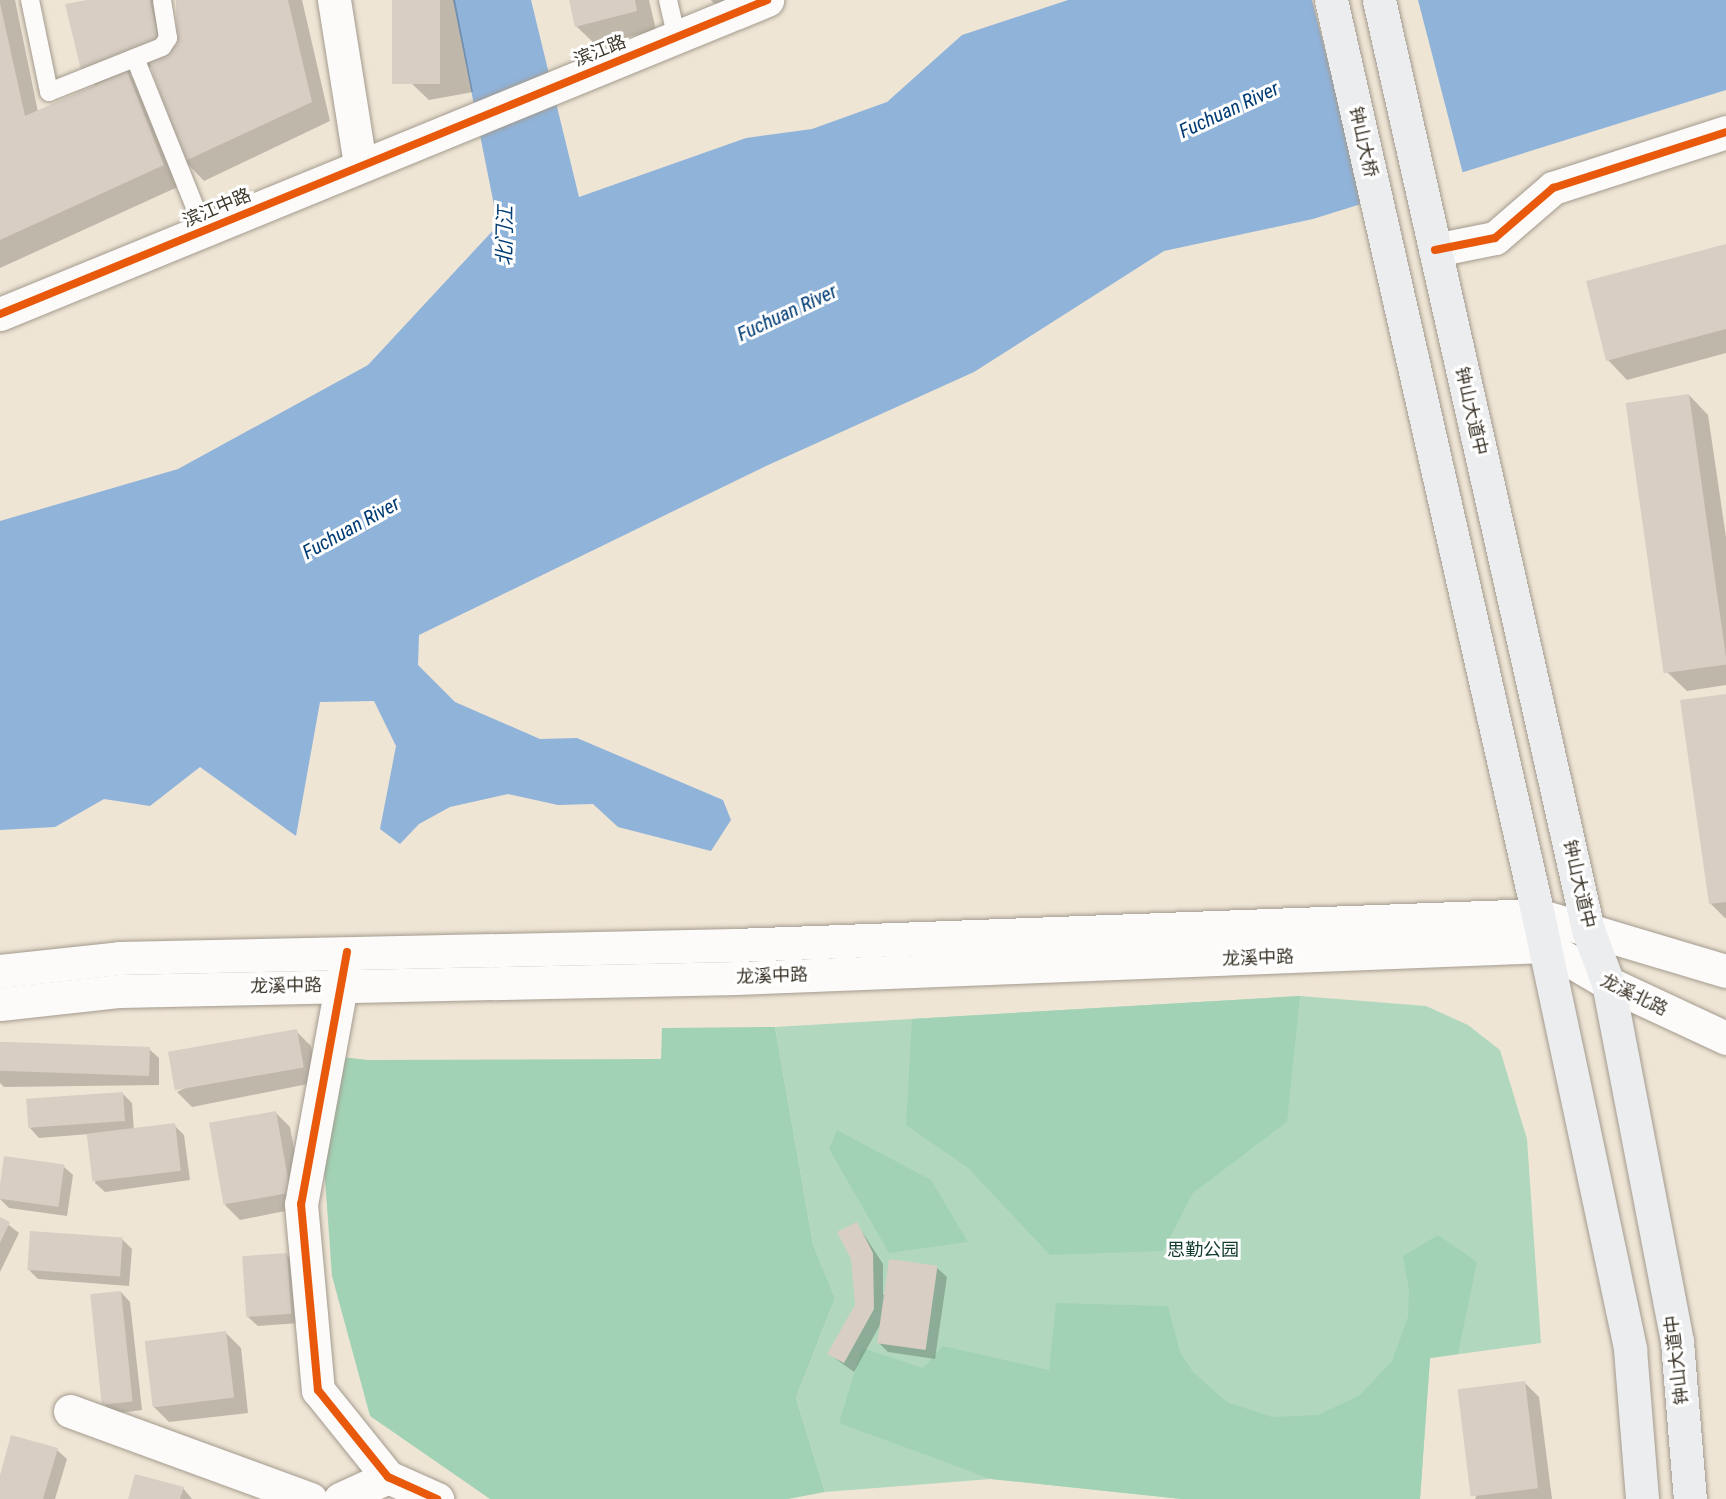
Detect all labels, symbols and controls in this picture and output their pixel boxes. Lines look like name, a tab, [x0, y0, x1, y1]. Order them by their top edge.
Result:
street label: 滨江路	[571, 31, 629, 71]
water label: Fuchuan River	[1175, 76, 1283, 144]
street label: 钟山大桥	[1344, 104, 1382, 180]
street label: 滨江中路	[180, 184, 254, 232]
water label: 北门江	[492, 206, 518, 266]
water label: Fuchuan River	[733, 279, 841, 347]
street label: 钟山大道中	[1450, 365, 1492, 457]
water label: Fuchuan River	[298, 491, 404, 565]
street label: 钟山大道中	[1558, 838, 1600, 930]
street label: 龙溪中路	[1222, 946, 1294, 970]
street label: 龙溪中路	[736, 964, 808, 988]
street label: 龙溪北路	[1597, 970, 1671, 1020]
street label: 龙溪中路	[250, 975, 322, 997]
park label: 思勤公园	[1167, 1239, 1239, 1261]
street label: 钟山大道中	[1661, 1314, 1693, 1406]

